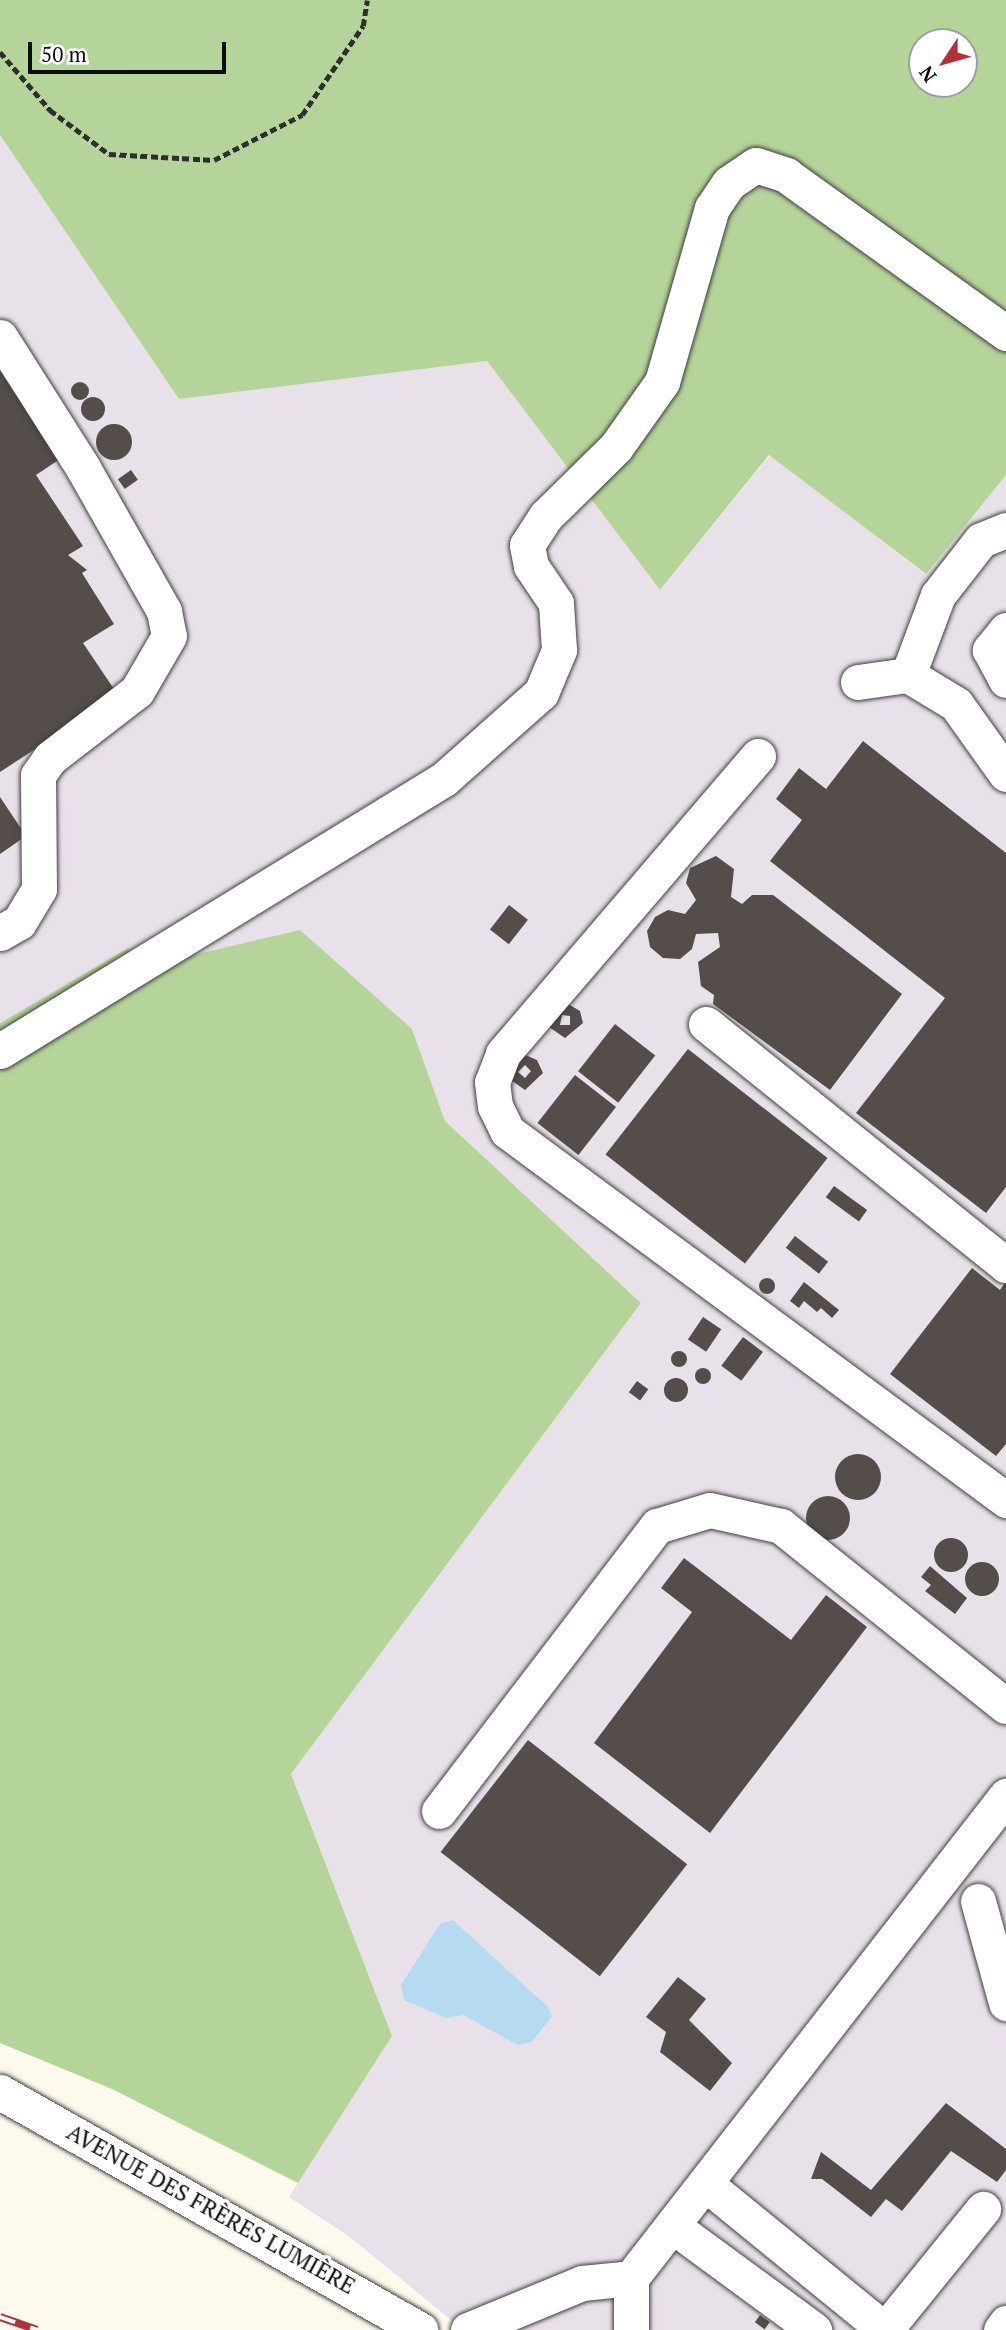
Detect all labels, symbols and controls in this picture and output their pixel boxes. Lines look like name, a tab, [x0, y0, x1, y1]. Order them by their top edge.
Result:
scale bar	[32, 28, 229, 72]
north arrow	[908, 28, 978, 98]
text: 50 m	[41, 40, 87, 68]
text: N	[913, 61, 942, 88]
street label: AVENUE DES FRÈRES LUMIÈRE	[62, 2118, 360, 2300]

